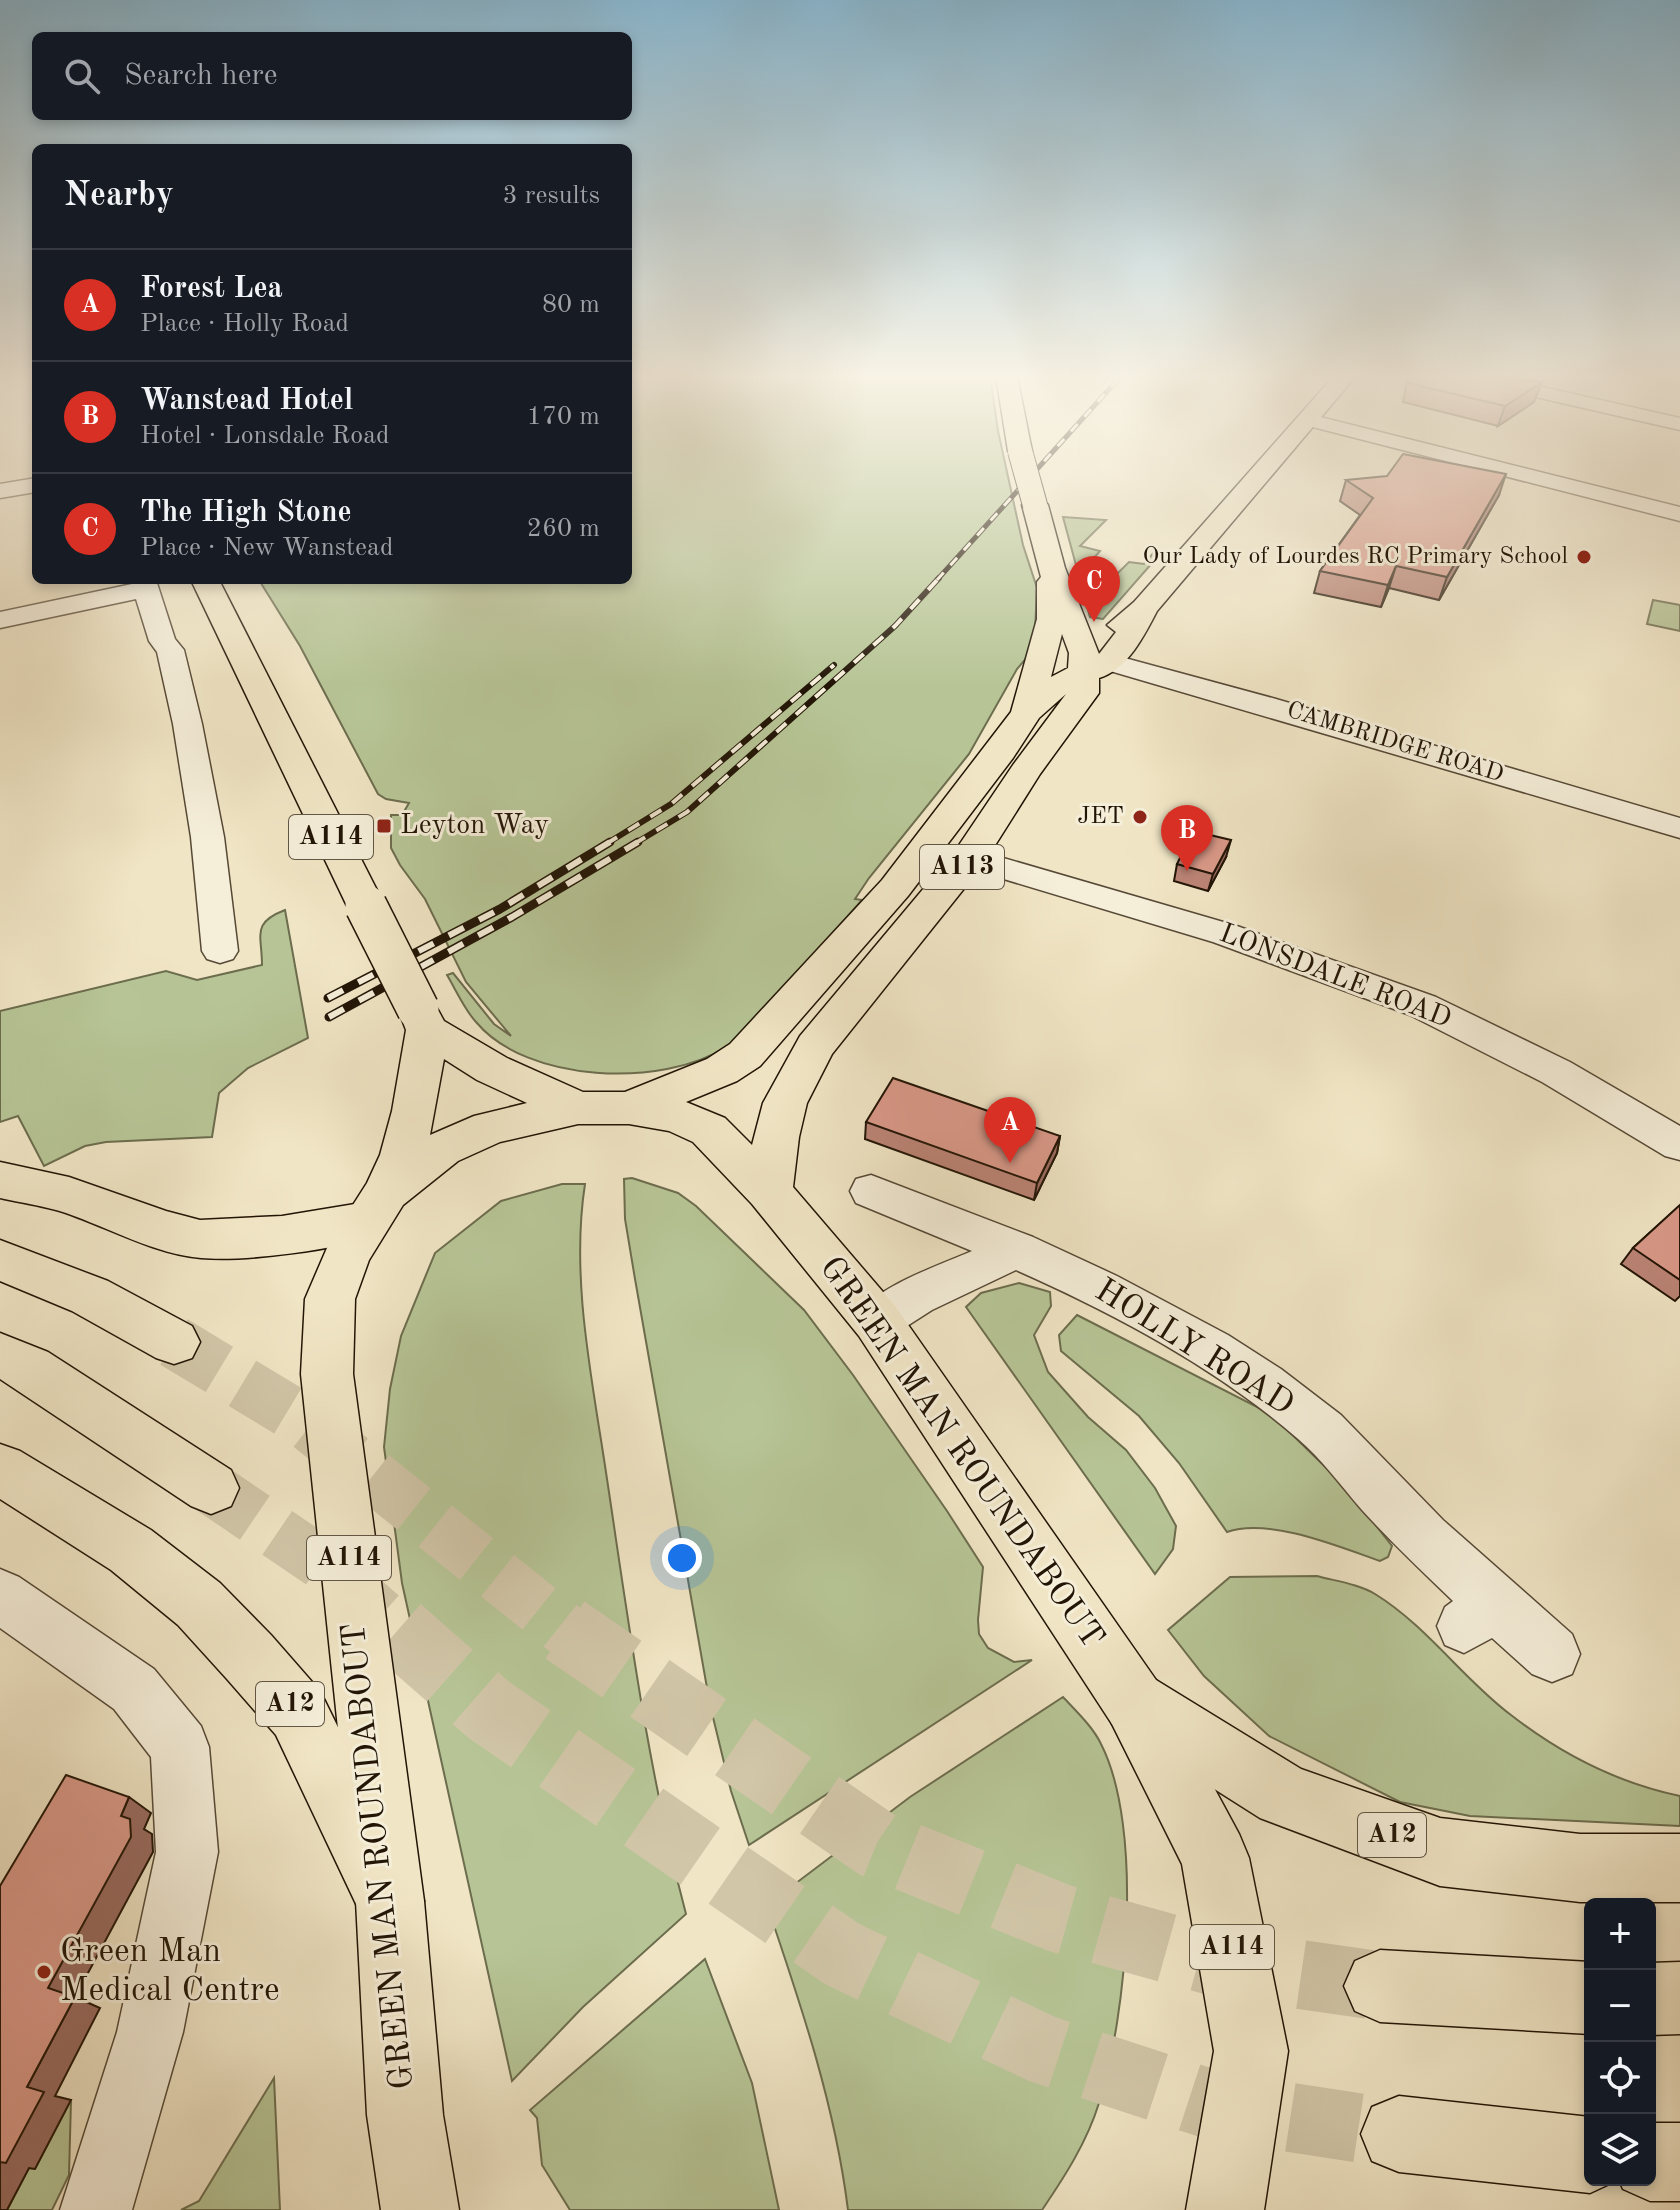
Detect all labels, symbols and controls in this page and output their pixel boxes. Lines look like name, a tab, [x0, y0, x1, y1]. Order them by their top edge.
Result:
search box	[32, 32, 632, 120]
icon: search	[60, 54, 104, 98]
text: Search here	[124, 61, 278, 91]
text: Nearby	[64, 179, 174, 213]
text: 3 results	[502, 183, 600, 209]
text: Forest Lea	[140, 274, 283, 304]
text: A	[80, 292, 100, 318]
text: 80 m	[542, 292, 600, 318]
text: Place · Holly Road	[140, 311, 349, 337]
text: Wanstead Hotel	[140, 386, 353, 416]
text: B	[81, 404, 99, 430]
text: 170 m	[527, 404, 600, 430]
text: Hotel · Lonsdale Road	[140, 423, 390, 449]
text: The High Stone	[140, 498, 352, 528]
text: C	[81, 516, 99, 542]
text: 260 m	[527, 516, 600, 542]
text: Place · New Wanstead	[140, 535, 393, 561]
place label: Our Lady of Lourdes RC Primary School	[1143, 545, 1568, 569]
marker: Our Lady of Lourdes RC Primary School	[1575, 548, 1593, 566]
pin: C	[1068, 556, 1120, 622]
street label: CAMBRIDGE ROAD	[1284, 699, 1506, 787]
place label: JET	[1077, 805, 1124, 829]
pin: B	[1161, 805, 1213, 871]
marker: JET	[1131, 808, 1149, 826]
place label: Leyton Way	[400, 812, 549, 840]
road number: A114	[289, 815, 373, 859]
marker: Leyton Way	[375, 817, 393, 835]
road number: A113	[920, 845, 1004, 889]
street label: LONSDALE ROAD	[1215, 920, 1455, 1034]
pin: A	[984, 1097, 1036, 1163]
street label: GREEN MAN ROUNDABOUT	[813, 1251, 1109, 1655]
street label: HOLLY ROAD	[1089, 1273, 1299, 1423]
road number: A114	[307, 1536, 391, 1580]
your location	[662, 1538, 702, 1578]
street label: GREEN MAN ROUNDABOUT	[338, 1621, 420, 2091]
road number: A12	[256, 1682, 324, 1726]
road number: A12	[1358, 1813, 1426, 1857]
map controls	[1584, 1898, 1656, 2186]
button: +	[1584, 1898, 1656, 1970]
road number: A114	[1190, 1925, 1274, 1969]
place label: Green Man Medical Centre	[60, 1935, 280, 2008]
marker: Green Man Medical Centre	[35, 1963, 53, 1981]
button: −	[1584, 1970, 1656, 2042]
button: locate	[1584, 2042, 1656, 2114]
button: layers	[1584, 2114, 1656, 2186]

